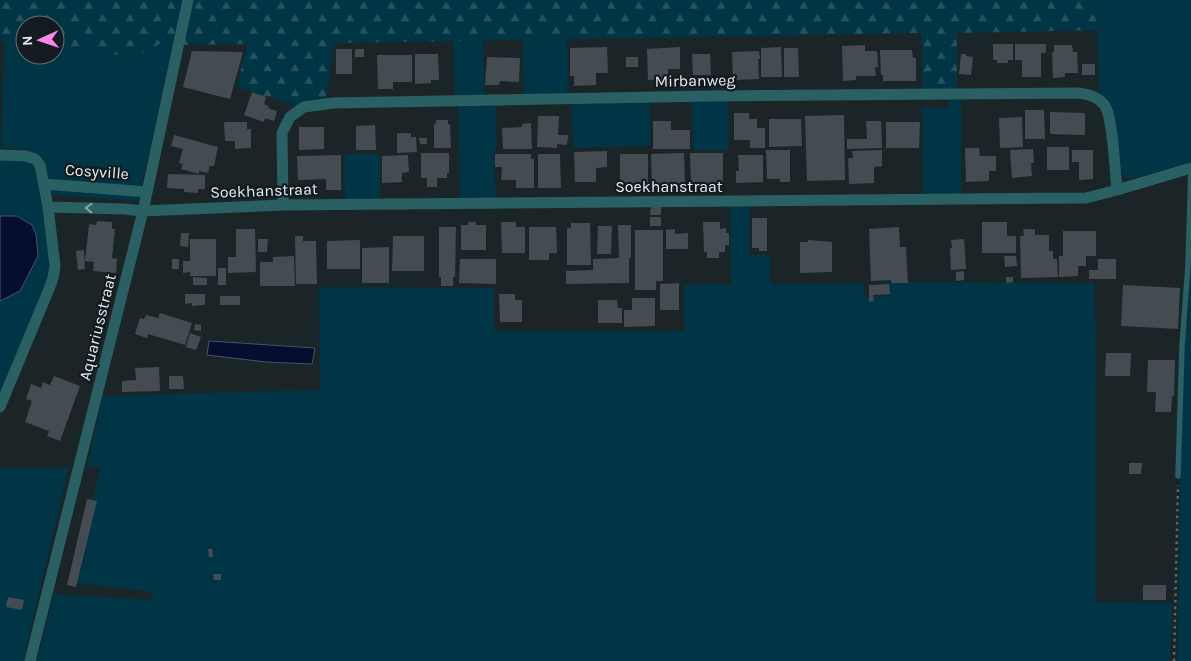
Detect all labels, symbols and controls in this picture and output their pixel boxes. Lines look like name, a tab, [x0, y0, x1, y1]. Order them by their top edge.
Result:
north arrow	[15, 15, 65, 65]
text: N	[19, 35, 36, 46]
street label: Mirbanweg	[654, 70, 736, 91]
street label: Cosyville	[64, 160, 130, 183]
street label: Soekhanstraat	[615, 177, 723, 196]
street label: Soekhanstraat	[210, 179, 318, 202]
one-way arrow	[84, 203, 92, 213]
street label: Aquariusstraat	[75, 272, 120, 383]

